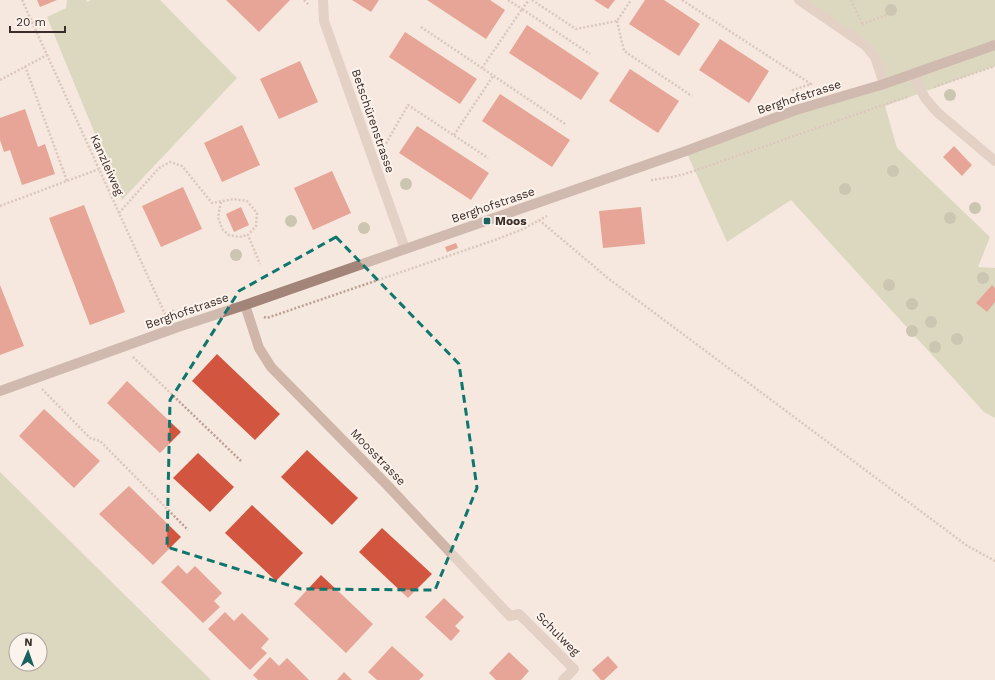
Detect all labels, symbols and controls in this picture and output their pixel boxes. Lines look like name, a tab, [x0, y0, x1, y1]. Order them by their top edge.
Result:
scale bar	[10, 8, 65, 34]
text: 20 m	[16, 15, 46, 29]
street label: Betschürenstrasse	[349, 67, 397, 175]
street label: Berghofstrasse	[755, 77, 843, 117]
street label: Kanzleiweg	[87, 132, 127, 198]
street label: Berghofstrasse	[449, 184, 537, 226]
place label: Moos	[495, 214, 527, 228]
marker: Moos	[482, 216, 492, 226]
street label: Berghofstrasse	[143, 290, 231, 332]
street label: Moosstrasse	[347, 426, 409, 488]
street label: Schulweg	[533, 609, 583, 659]
north arrow	[8, 632, 48, 672]
text: N	[24, 636, 33, 649]

